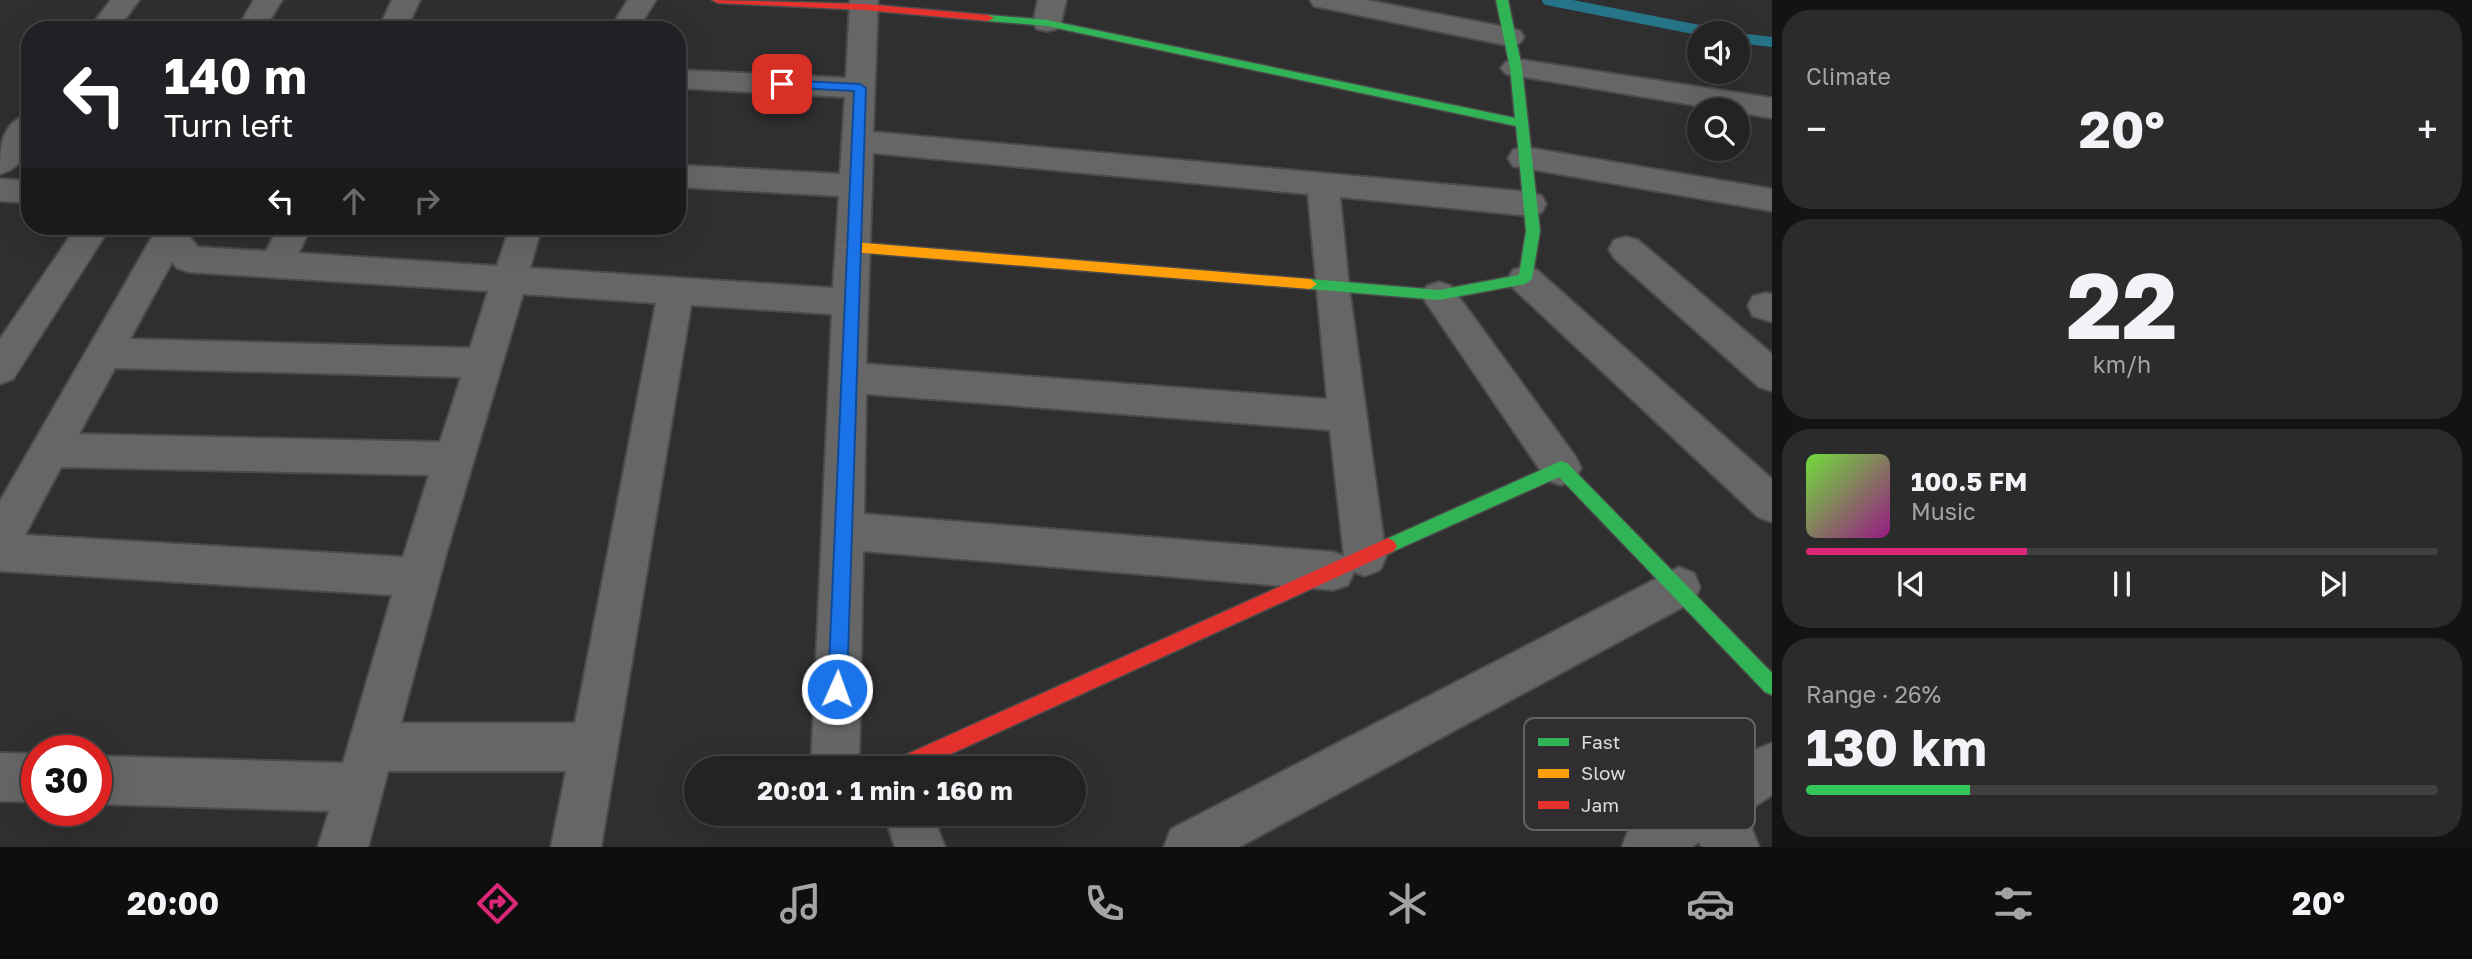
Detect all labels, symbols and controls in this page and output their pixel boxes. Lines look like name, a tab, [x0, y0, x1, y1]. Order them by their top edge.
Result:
map controls	[1687, 21, 1750, 161]
button: sound	[1687, 21, 1750, 84]
text: 140 m	[164, 46, 307, 105]
icon: left	[49, 49, 140, 140]
pin	[752, 54, 812, 114]
text: Climate	[1806, 62, 1891, 90]
icon: arrive	[763, 65, 801, 103]
text: 20°	[2079, 97, 2165, 159]
button: search	[1687, 98, 1750, 161]
text: Turn left	[164, 106, 293, 144]
text: −	[1806, 106, 1827, 151]
text: +	[2417, 106, 2438, 151]
icon: left	[262, 182, 300, 220]
icon: ahead	[335, 182, 373, 220]
icon: right	[408, 182, 446, 220]
text: 22	[2066, 250, 2178, 359]
text: km/h	[2093, 350, 2151, 378]
text: 100.5 FM	[1911, 466, 2027, 497]
text: Music	[1911, 497, 1976, 525]
icon: previous	[1892, 565, 1930, 603]
icon: pause	[2103, 565, 2141, 603]
icon: next	[2314, 565, 2352, 603]
position arrow	[800, 652, 874, 726]
text: Range · 26%	[1806, 680, 1941, 708]
text: 130 km	[1806, 715, 1987, 777]
legend	[1524, 718, 1755, 830]
text: Fast	[1581, 730, 1620, 753]
speed limit sign: 30	[21, 735, 112, 826]
text: Slow	[1581, 761, 1626, 784]
text: 20:01 · 1 min · 160 m	[757, 775, 1013, 806]
text: Jam	[1581, 793, 1619, 816]
icon: directions	[473, 879, 522, 928]
icon: music	[776, 879, 825, 928]
icon: phone	[1080, 879, 1129, 928]
icon: climate	[1383, 879, 1432, 928]
icon: car	[1686, 879, 1735, 928]
icon: filters	[1989, 879, 2038, 928]
text: 20:00	[127, 884, 219, 922]
text: 20°	[2292, 884, 2345, 922]

